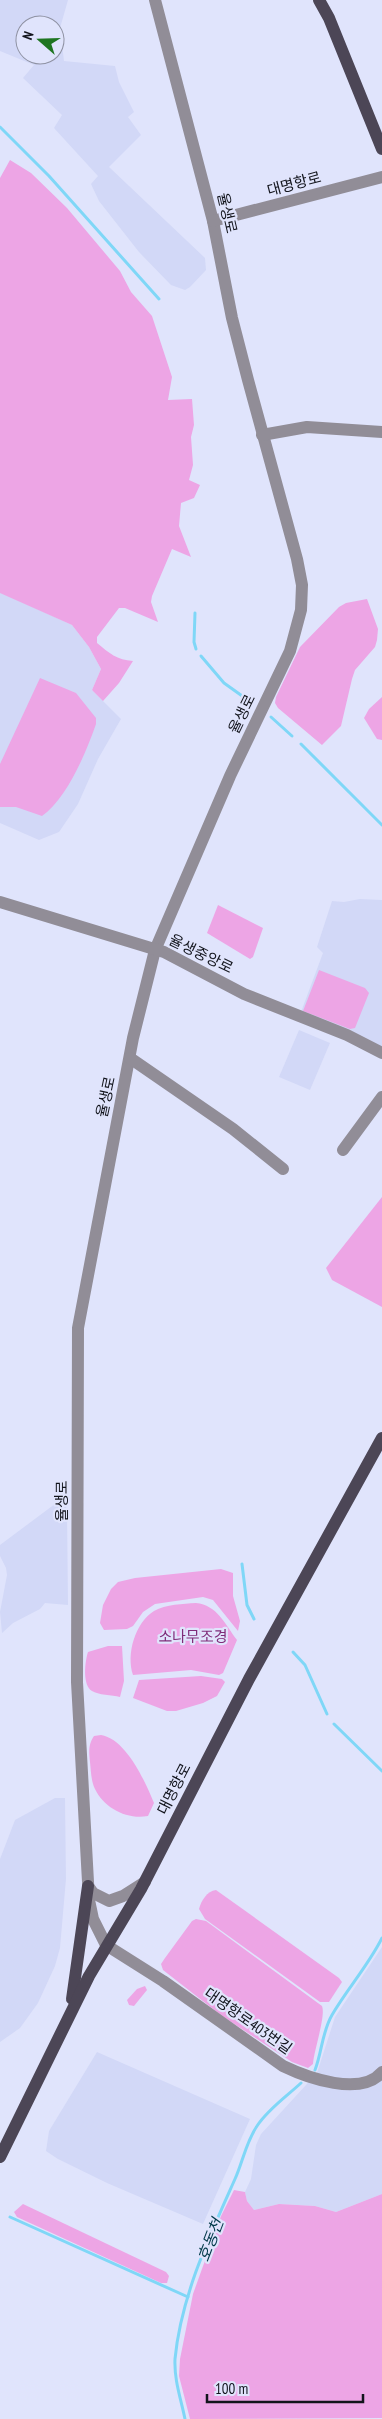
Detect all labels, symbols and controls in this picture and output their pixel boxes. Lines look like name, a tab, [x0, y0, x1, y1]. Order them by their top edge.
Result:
north arrow	[15, 15, 65, 65]
text: N	[18, 29, 38, 42]
street label: 대명항로	[265, 167, 323, 200]
street label: 율생로	[214, 191, 241, 235]
street label: 율생로	[224, 691, 259, 737]
street label: 율생중앙로	[166, 930, 236, 977]
street label: 율생로	[92, 1075, 119, 1119]
street label: 율생로	[52, 1480, 71, 1522]
park label: 소나무조경	[158, 1627, 228, 1646]
street label: 대명항로	[153, 1760, 195, 1818]
street label: 대명항로403번길	[201, 1983, 296, 2058]
water label: 호동천	[193, 2214, 228, 2264]
scale bar	[207, 2372, 363, 2404]
text: 100 m	[215, 2379, 248, 2398]

